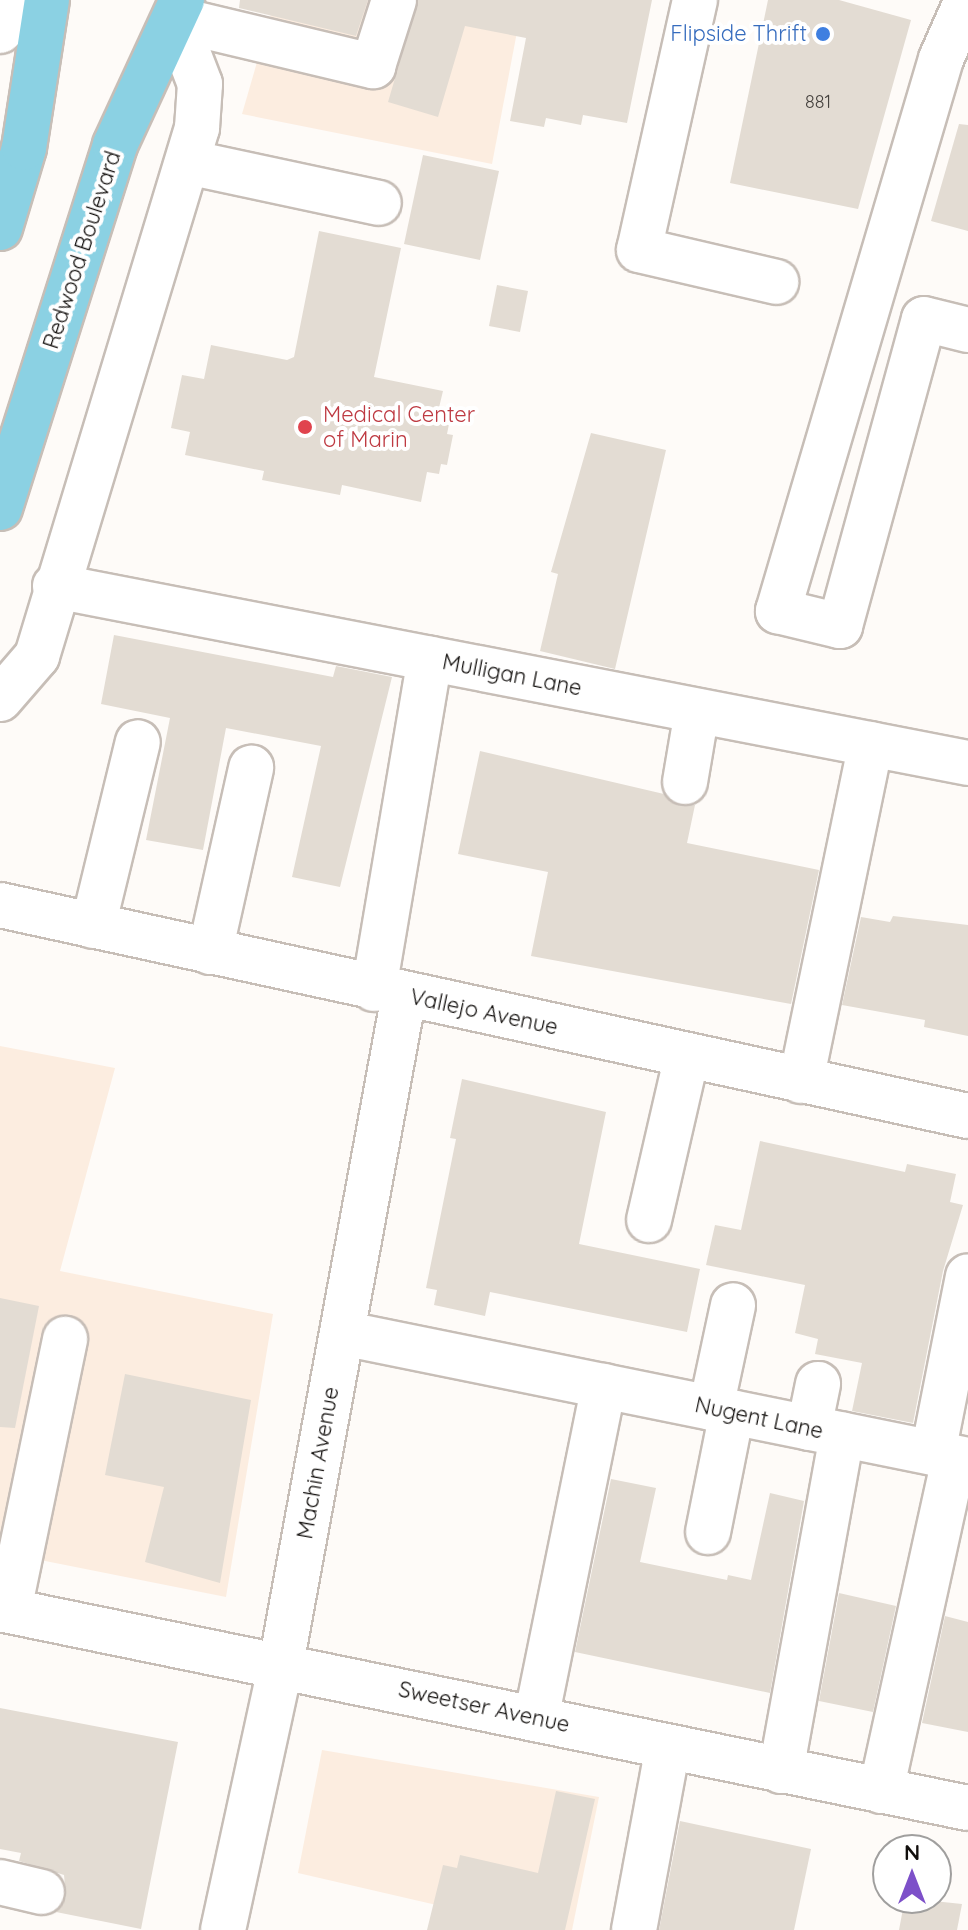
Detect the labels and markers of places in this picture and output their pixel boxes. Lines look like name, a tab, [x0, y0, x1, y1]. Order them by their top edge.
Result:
place label: Flipside Thrift	[670, 21, 807, 47]
marker: Flipside Thrift	[814, 25, 832, 43]
place label: Medical Center of Marin	[323, 401, 475, 452]
marker: Medical Center of Marin	[294, 416, 316, 438]

